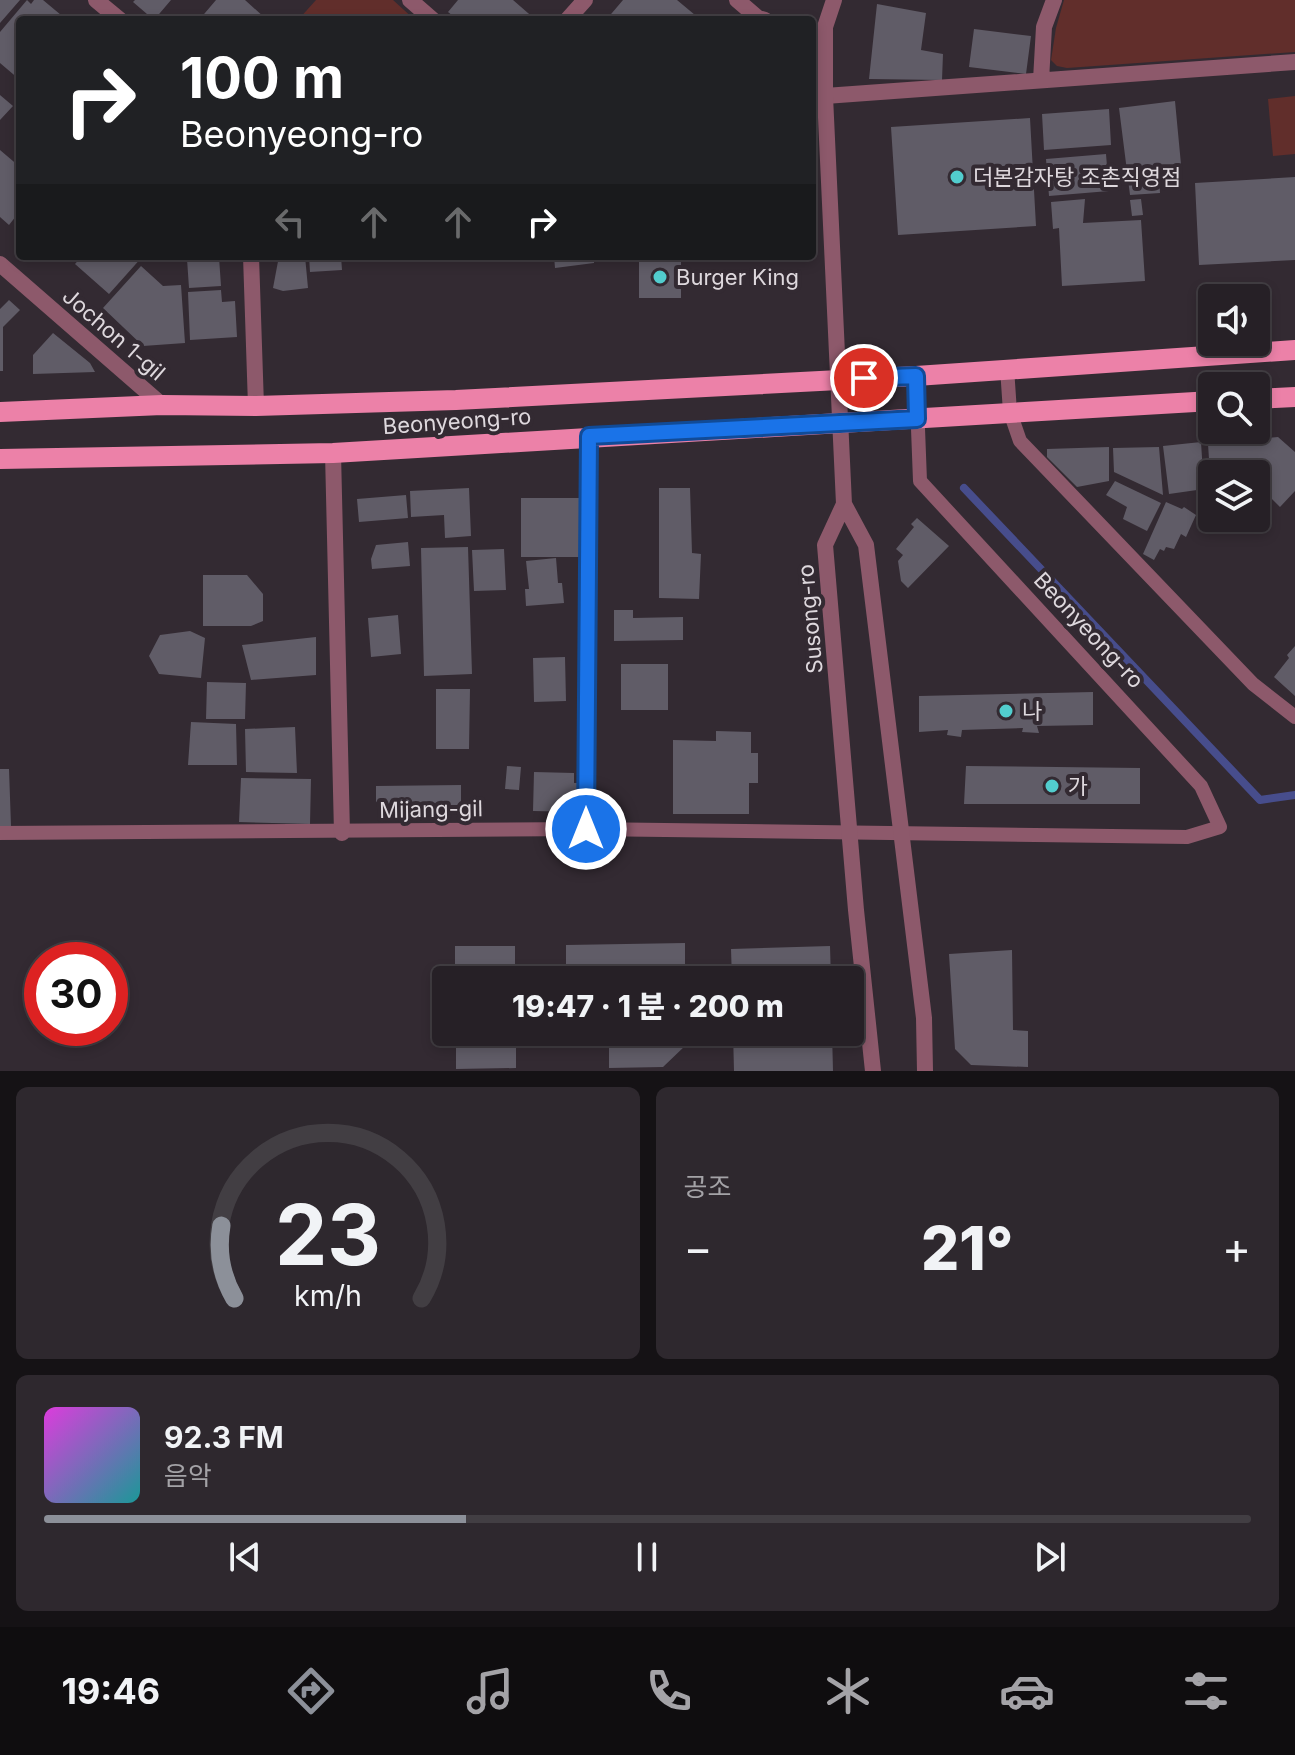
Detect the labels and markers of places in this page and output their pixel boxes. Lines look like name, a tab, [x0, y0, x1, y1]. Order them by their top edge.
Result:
place label: 더본감자탕 조촌직영점	[973, 164, 1182, 190]
marker: 더본감자탕 조촌직영점	[948, 168, 966, 186]
place label: Burger King	[676, 264, 799, 290]
marker: Burger King	[651, 268, 669, 286]
pin	[830, 344, 898, 412]
place label: 나	[1022, 698, 1042, 724]
marker: 나	[997, 702, 1015, 720]
place label: 가	[1068, 773, 1088, 799]
marker: 가	[1043, 777, 1061, 795]

